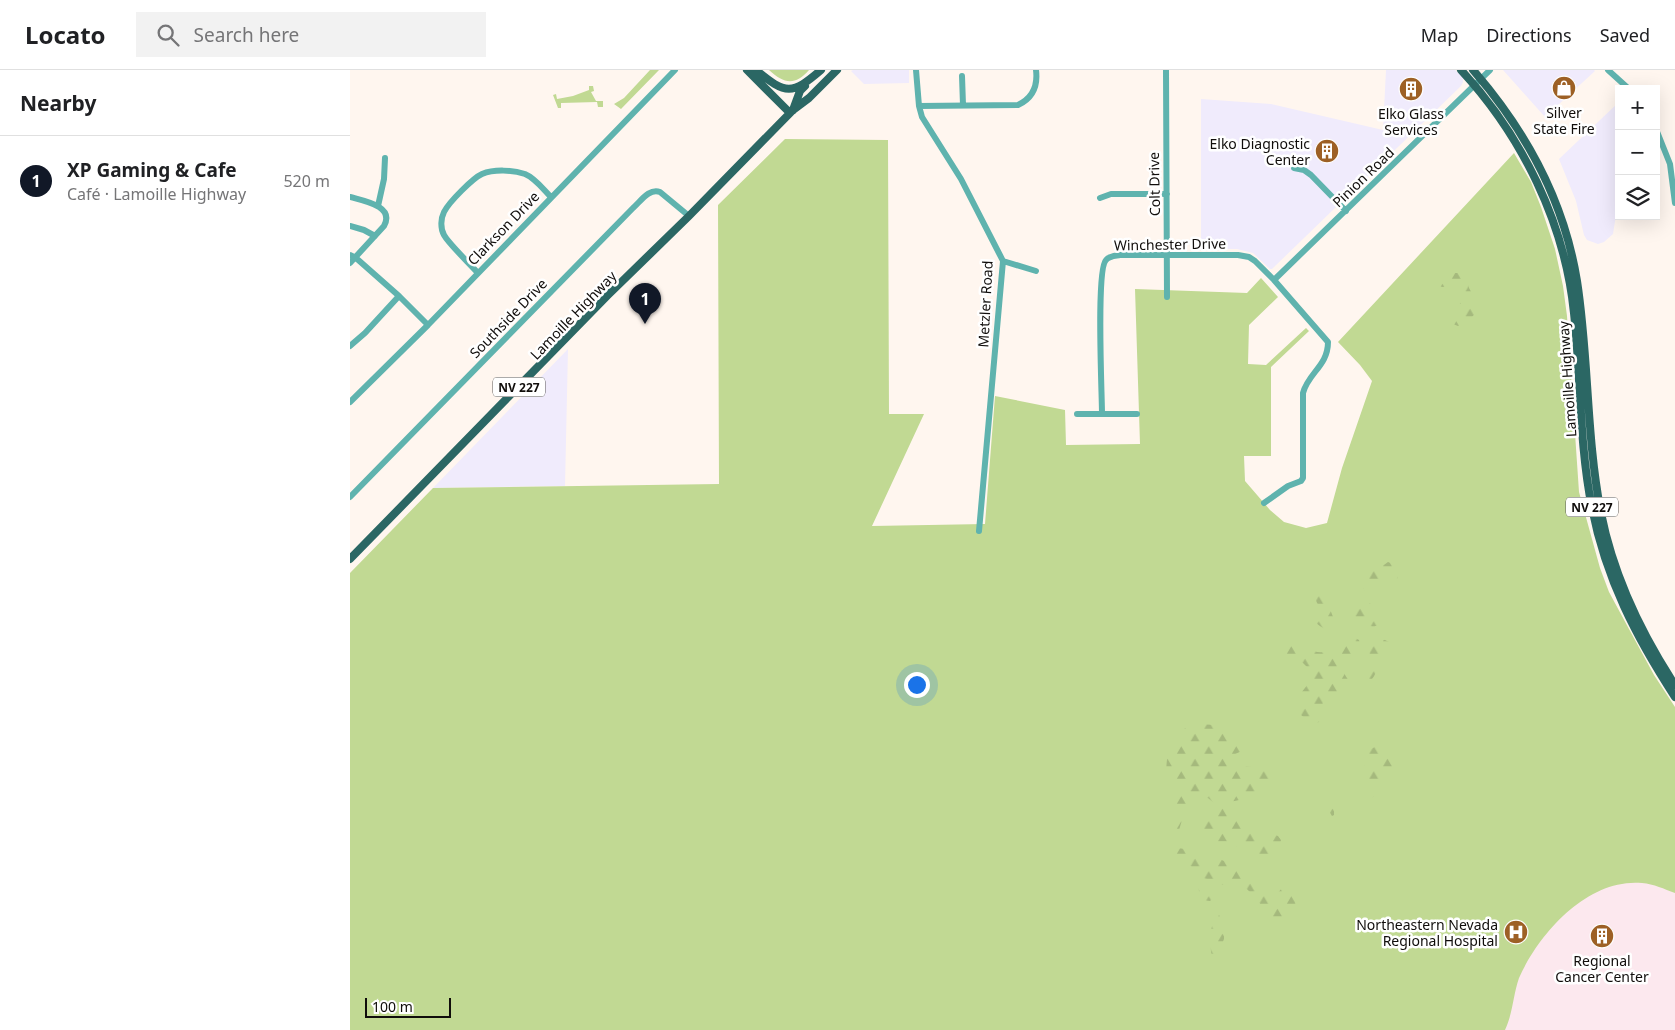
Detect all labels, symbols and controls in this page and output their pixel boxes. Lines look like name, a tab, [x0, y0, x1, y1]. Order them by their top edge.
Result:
search box	[136, 12, 486, 57]
text: Locato	[25, 18, 106, 51]
icon: search	[154, 21, 182, 49]
text: Search here	[194, 22, 299, 48]
text: Map	[1421, 23, 1458, 47]
text: Directions	[1486, 23, 1572, 47]
text: Saved	[1600, 23, 1650, 47]
shop icon: Silver State Fire	[1551, 75, 1577, 101]
building icon: Elko Glass Services	[1398, 76, 1424, 102]
map controls	[1615, 85, 1660, 220]
button: +	[1615, 85, 1660, 130]
text: Nearby	[20, 89, 96, 117]
place label: Silver State Fire	[1533, 103, 1595, 138]
place label: Elko Glass Services	[1378, 104, 1444, 139]
button: −	[1615, 130, 1660, 175]
place label: Elko Diagnostic Center	[1210, 134, 1310, 169]
building icon: Elko Diagnostic Center	[1314, 138, 1340, 164]
street label: Pinion Road	[1328, 143, 1398, 211]
street label: Colt Drive	[1144, 152, 1164, 216]
text: XP Gaming & Cafe	[67, 157, 237, 183]
text: 1	[31, 170, 41, 192]
text: 520 m	[283, 170, 330, 192]
button: layers	[1615, 175, 1660, 220]
text: Café · Lamoille Highway	[67, 183, 246, 205]
street label: Clarkson Drive	[463, 187, 543, 269]
street label: Winchester Drive	[1114, 234, 1226, 254]
street label: Metzler Road	[973, 260, 997, 348]
street label: Lamoille Highway	[526, 266, 621, 363]
street label: Southside Drive	[465, 274, 551, 362]
pin: 1	[629, 283, 661, 324]
street label: Lamoille Highway	[1553, 319, 1581, 438]
road number: NV 227	[493, 378, 545, 396]
road number: NV 227	[1566, 498, 1618, 517]
your location	[904, 672, 930, 698]
place label: Northeastern Nevada Regional Hospital	[1356, 915, 1498, 950]
hospital icon: Northeastern Nevada Regional Hospital	[1503, 919, 1529, 945]
building icon: Regional Cancer Center	[1589, 923, 1615, 949]
place label: Regional Cancer Center	[1555, 951, 1649, 986]
scale bar	[365, 995, 451, 1018]
text: 100 m	[372, 997, 413, 1016]

